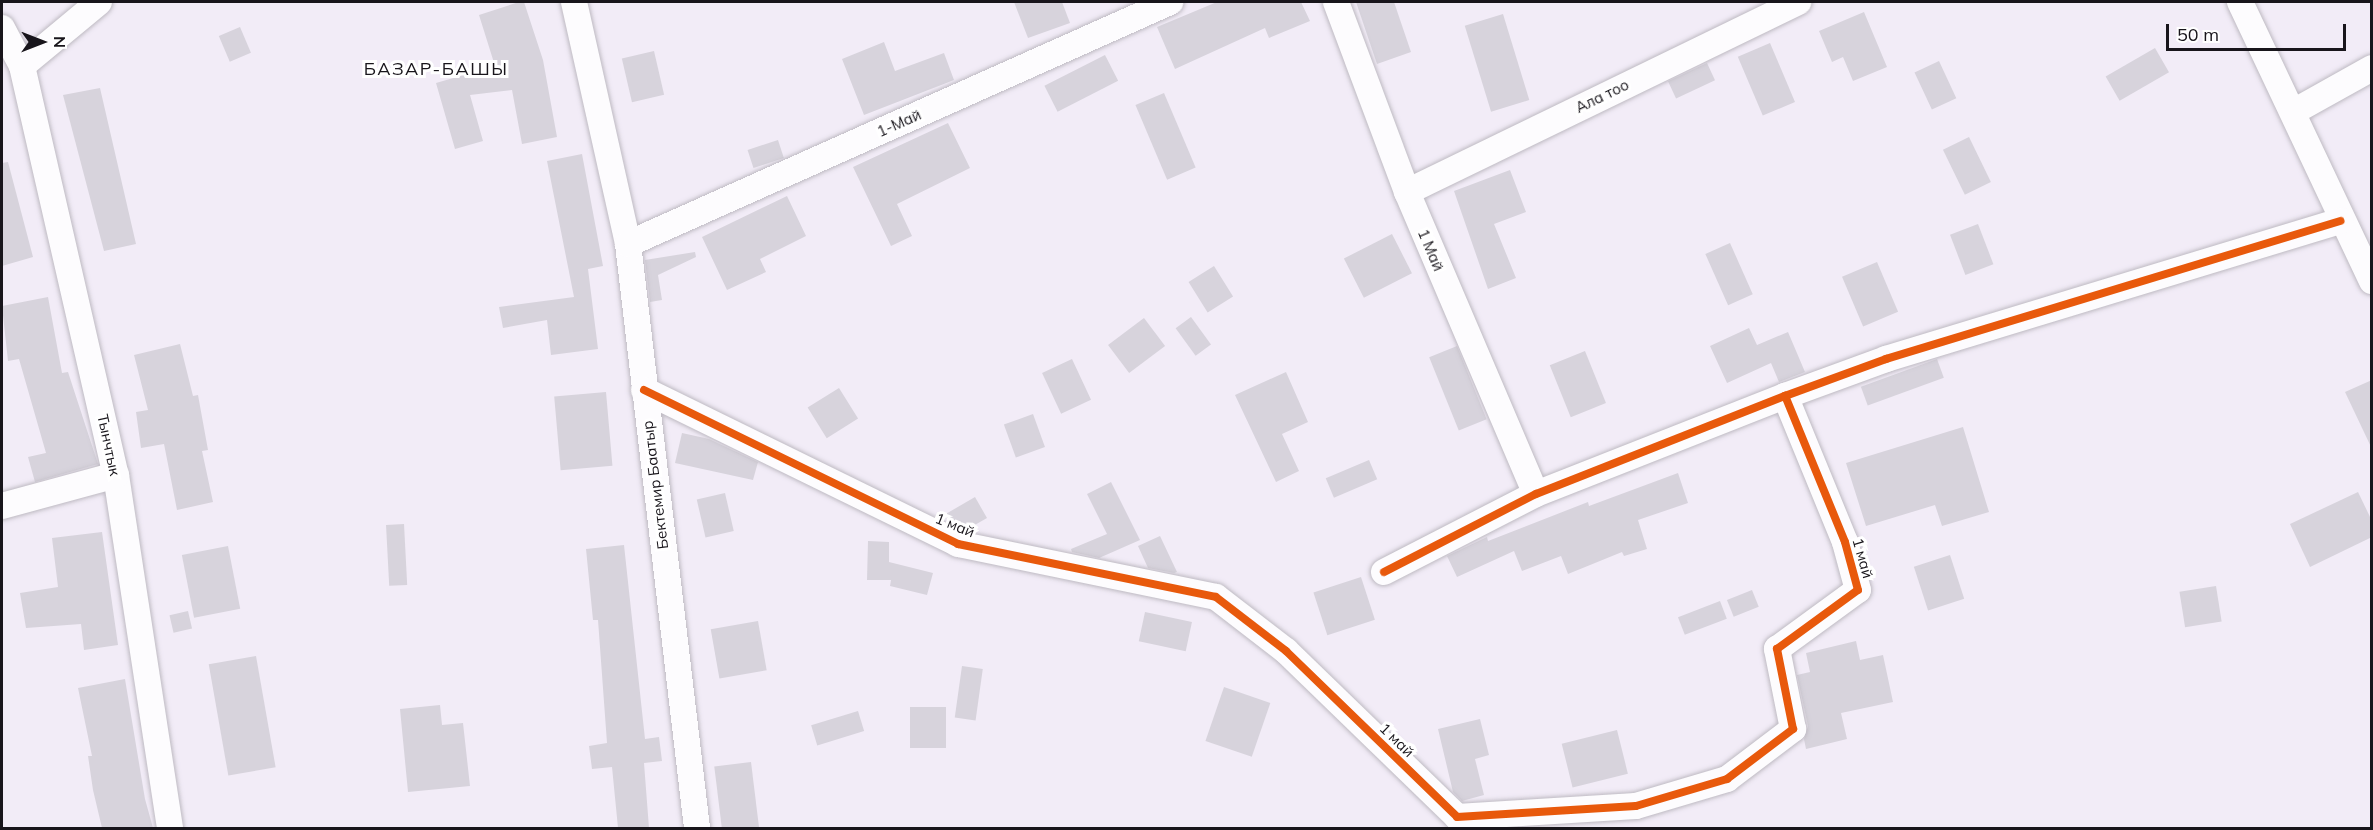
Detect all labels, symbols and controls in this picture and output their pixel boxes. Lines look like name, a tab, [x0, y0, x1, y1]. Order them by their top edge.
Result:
north arrow	[12, 12, 72, 72]
scale bar	[2169, 12, 2349, 50]
text: 50 m	[2177, 23, 2219, 46]
text: N	[50, 36, 70, 48]
district label: БАЗАР-БАШЫ	[364, 58, 508, 80]
street label: Ала тоо	[1572, 75, 1632, 117]
street label: 1-Май	[874, 105, 924, 141]
street label: 1 Май	[1414, 226, 1448, 274]
street label: Тынчтык	[94, 413, 124, 477]
street label: Бектемир Баатыр	[638, 420, 672, 550]
street label: 1 май	[933, 509, 977, 541]
street label: 1 май	[1849, 536, 1877, 580]
street label: 1 май	[1376, 719, 1418, 761]

